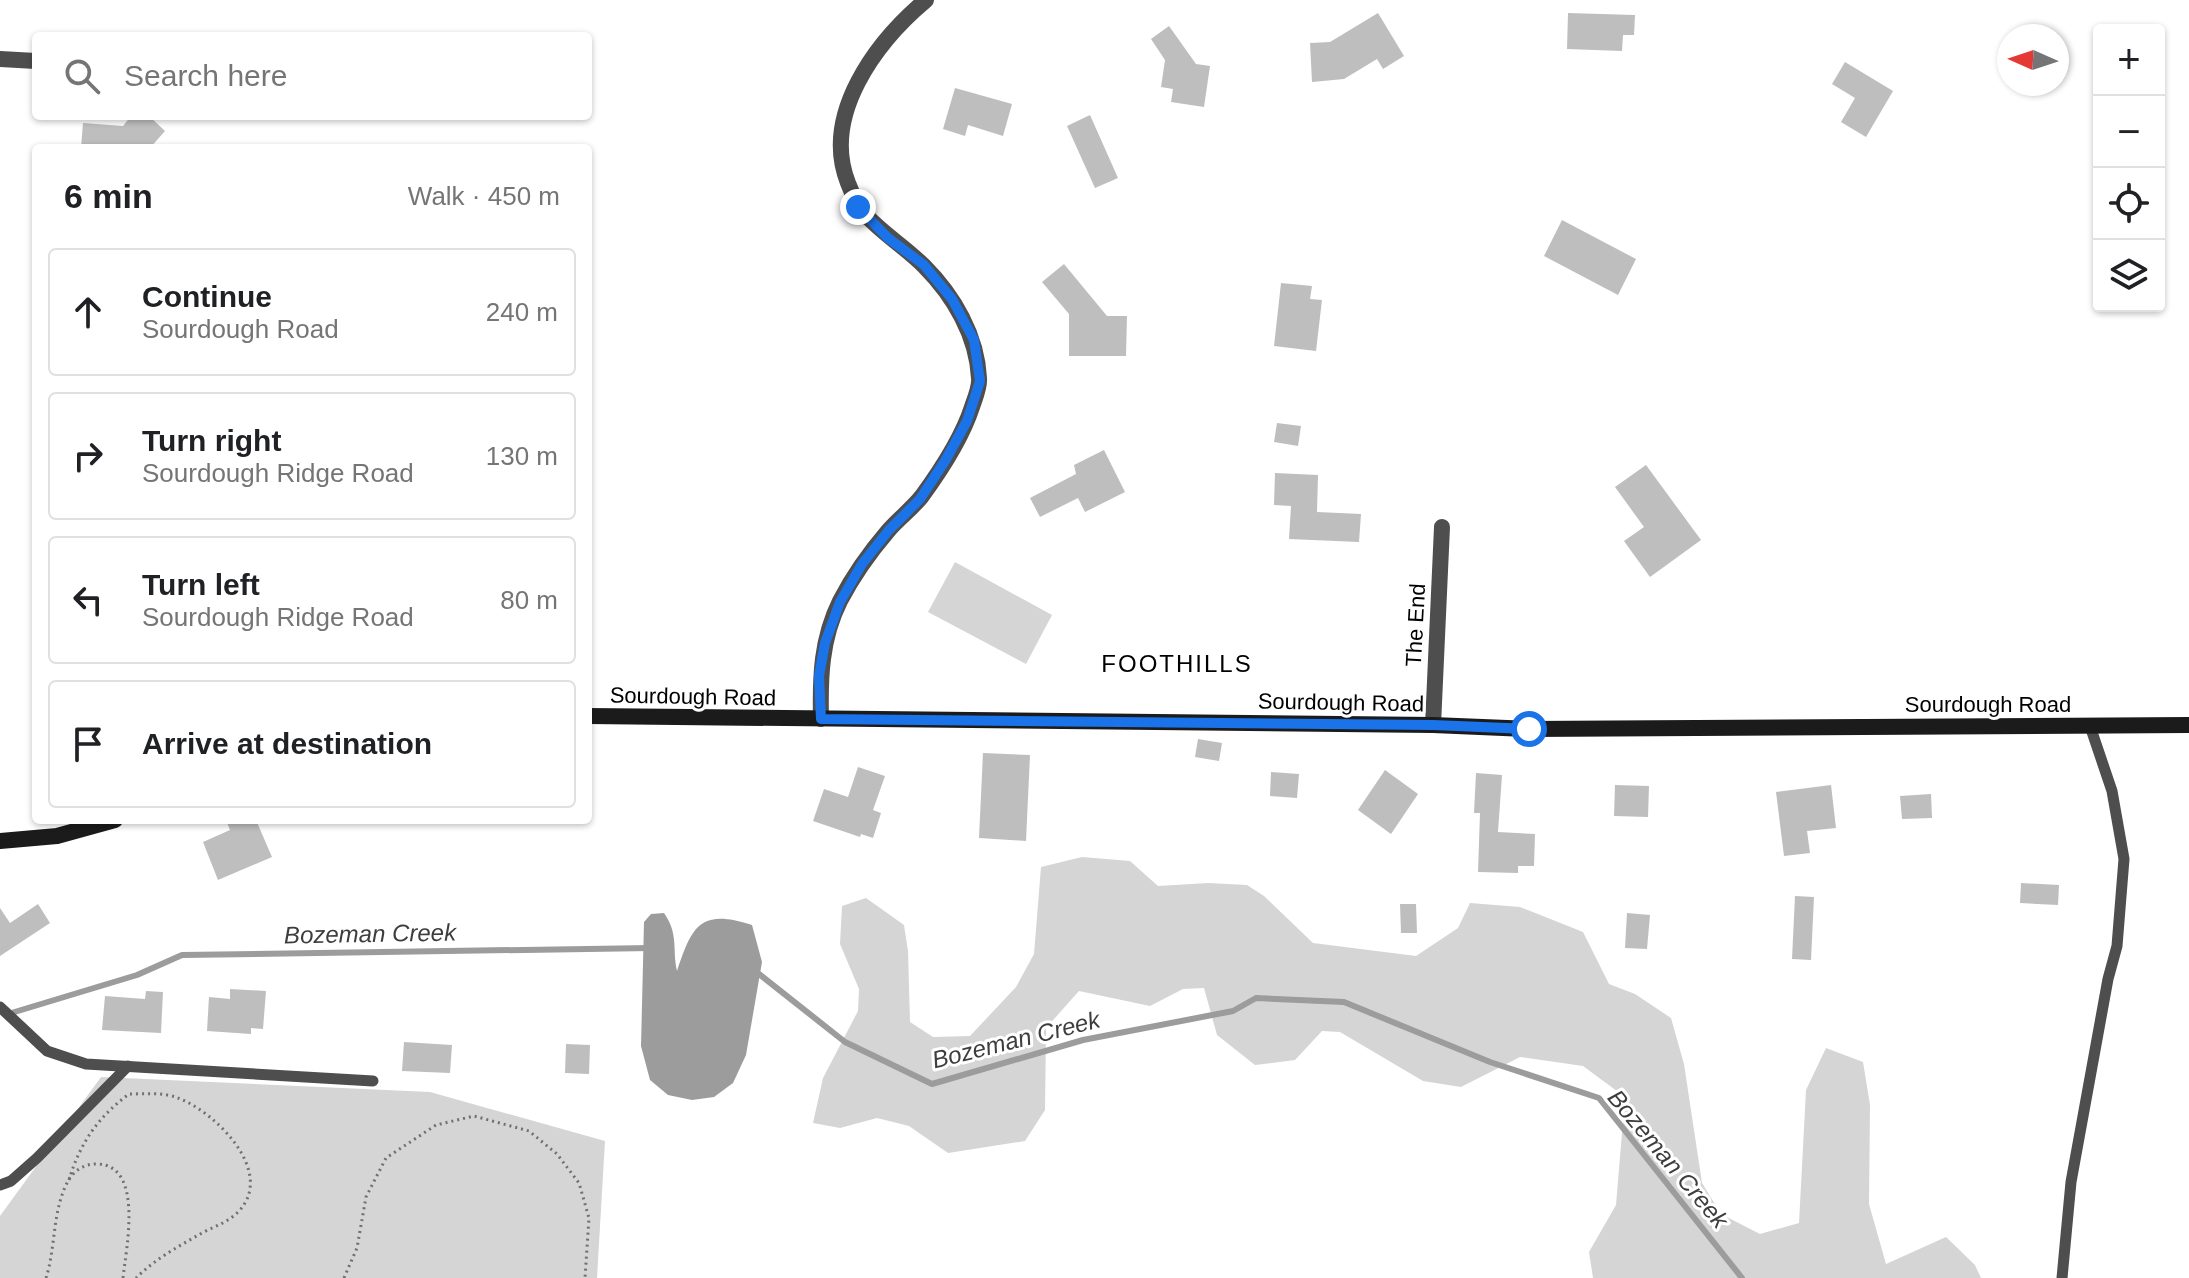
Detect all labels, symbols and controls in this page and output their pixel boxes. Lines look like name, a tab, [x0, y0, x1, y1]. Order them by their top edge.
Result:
north arrow	[1997, 24, 2069, 96]
map controls	[2093, 24, 2165, 312]
button: +	[2093, 24, 2165, 96]
search box	[32, 32, 592, 120]
icon: search	[60, 54, 104, 98]
text: Search here	[124, 59, 287, 92]
button: −	[2093, 96, 2165, 168]
button: locate	[2093, 168, 2165, 240]
text: 6 min	[64, 177, 153, 215]
text: Walk · 450 m	[408, 181, 560, 211]
route end	[840, 189, 876, 225]
button: layers	[2093, 240, 2165, 312]
text: Continue	[142, 280, 272, 313]
icon: ahead	[66, 290, 110, 334]
text: 240 m	[486, 297, 558, 327]
text: Sourdough Road	[142, 314, 339, 344]
text: Turn right	[142, 424, 281, 457]
icon: right	[66, 434, 110, 478]
text: 130 m	[486, 441, 558, 471]
text: Sourdough Ridge Road	[142, 458, 414, 488]
text: Turn left	[142, 568, 260, 601]
icon: left	[66, 578, 110, 622]
street label: The End	[1401, 583, 1430, 667]
text: 80 m	[500, 585, 558, 615]
text: Sourdough Ridge Road	[142, 602, 414, 632]
district label: FOOTHILLS	[1101, 650, 1253, 677]
street label: Sourdough Road	[610, 683, 776, 710]
street label: Sourdough Road	[1258, 689, 1424, 716]
street label: Sourdough Road	[1905, 692, 2071, 717]
route start	[1511, 711, 1547, 747]
icon: arrive	[66, 722, 110, 766]
text: Arrive at destination	[142, 727, 432, 760]
water label: Bozeman Creek	[284, 918, 458, 948]
water label: Bozeman Creek	[929, 1005, 1105, 1073]
water label: Bozeman Creek	[1603, 1084, 1735, 1235]

